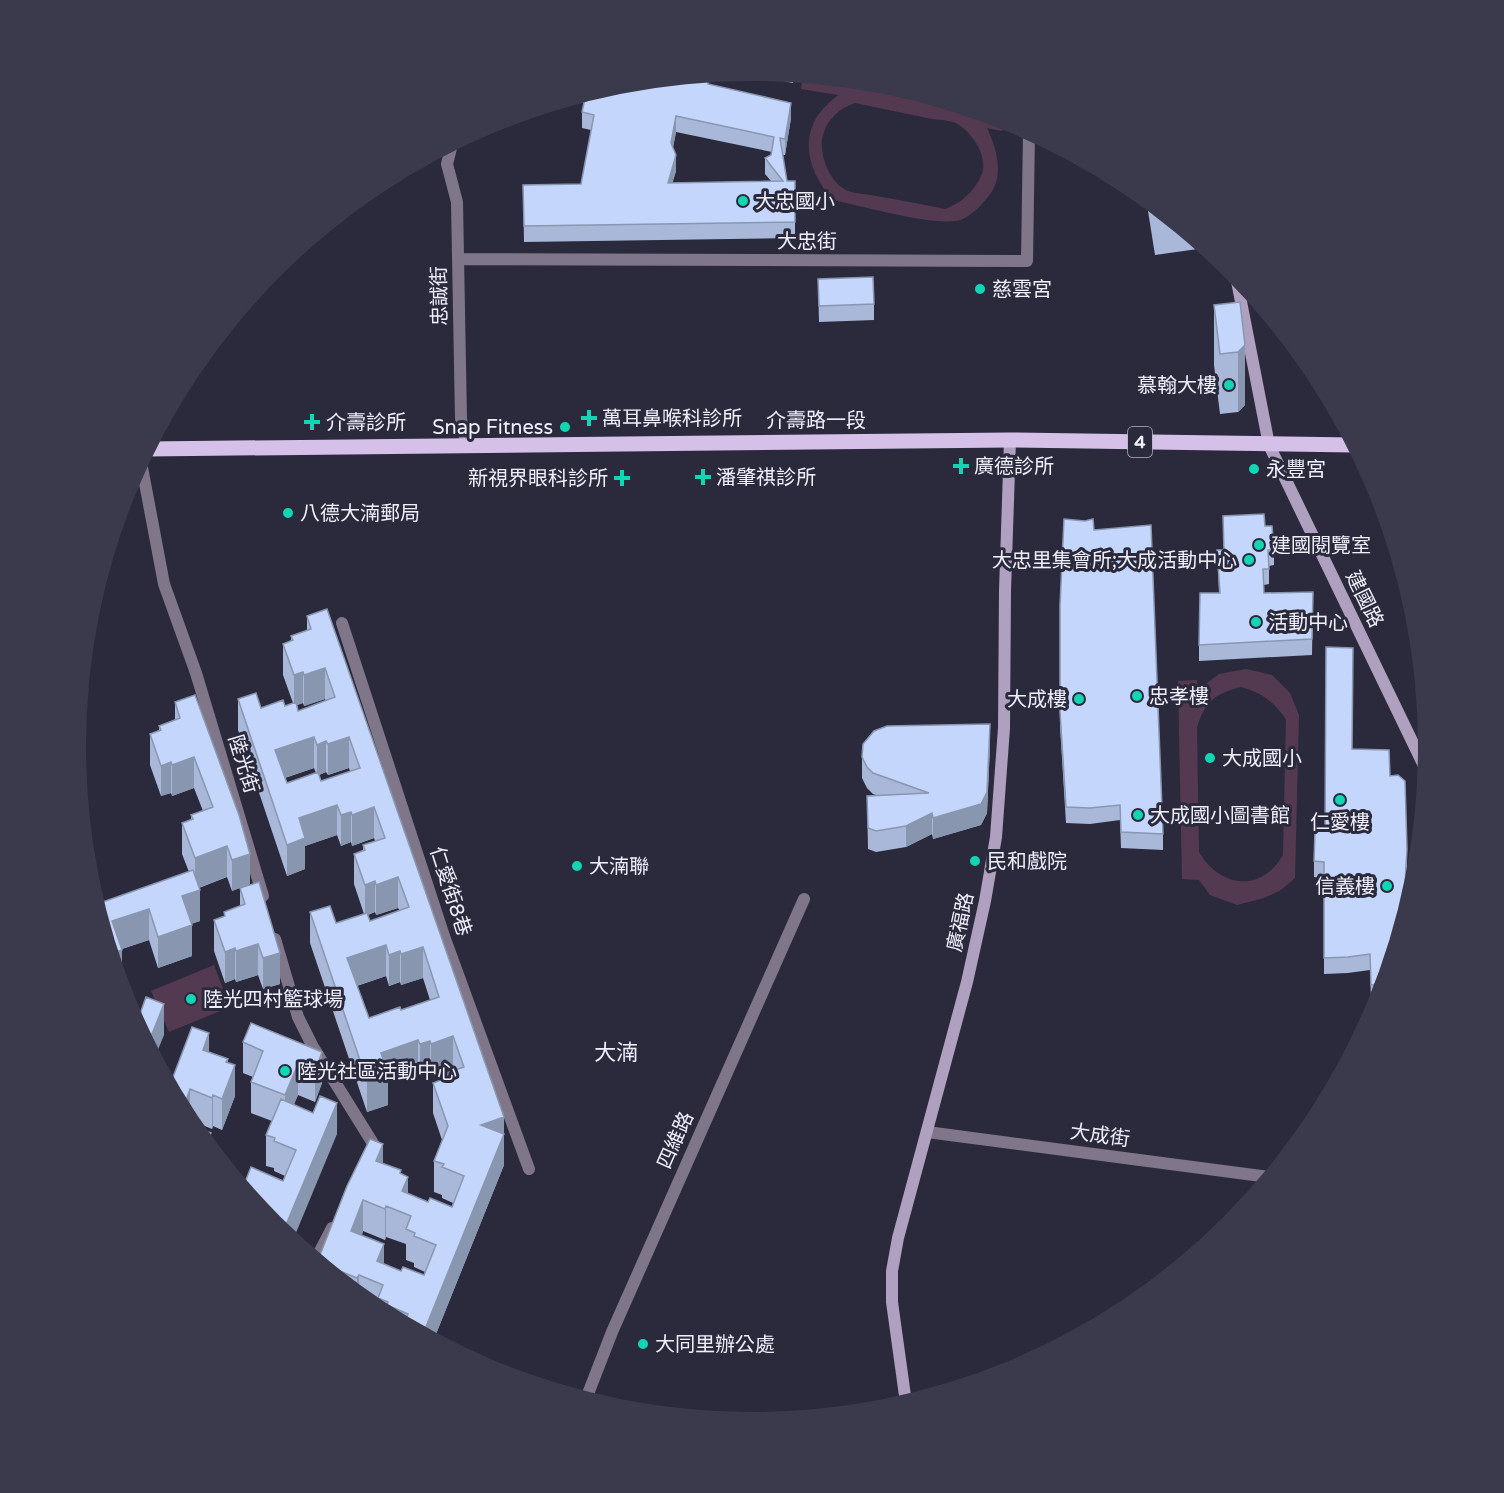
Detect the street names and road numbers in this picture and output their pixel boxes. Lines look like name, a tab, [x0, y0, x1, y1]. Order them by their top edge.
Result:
street label: 大忠街	[777, 230, 837, 254]
street label: 忠誠街	[427, 266, 453, 326]
street label: 介壽路一段	[766, 409, 866, 433]
road number: 4	[1128, 427, 1152, 457]
street label: 建國路	[1340, 567, 1388, 632]
street label: 陸光街	[223, 732, 263, 796]
street label: 仁愛街8巷	[424, 844, 476, 939]
street label: 廣福路	[943, 890, 979, 954]
street label: 四維路	[653, 1108, 699, 1173]
street label: 大成街	[1068, 1120, 1131, 1152]

